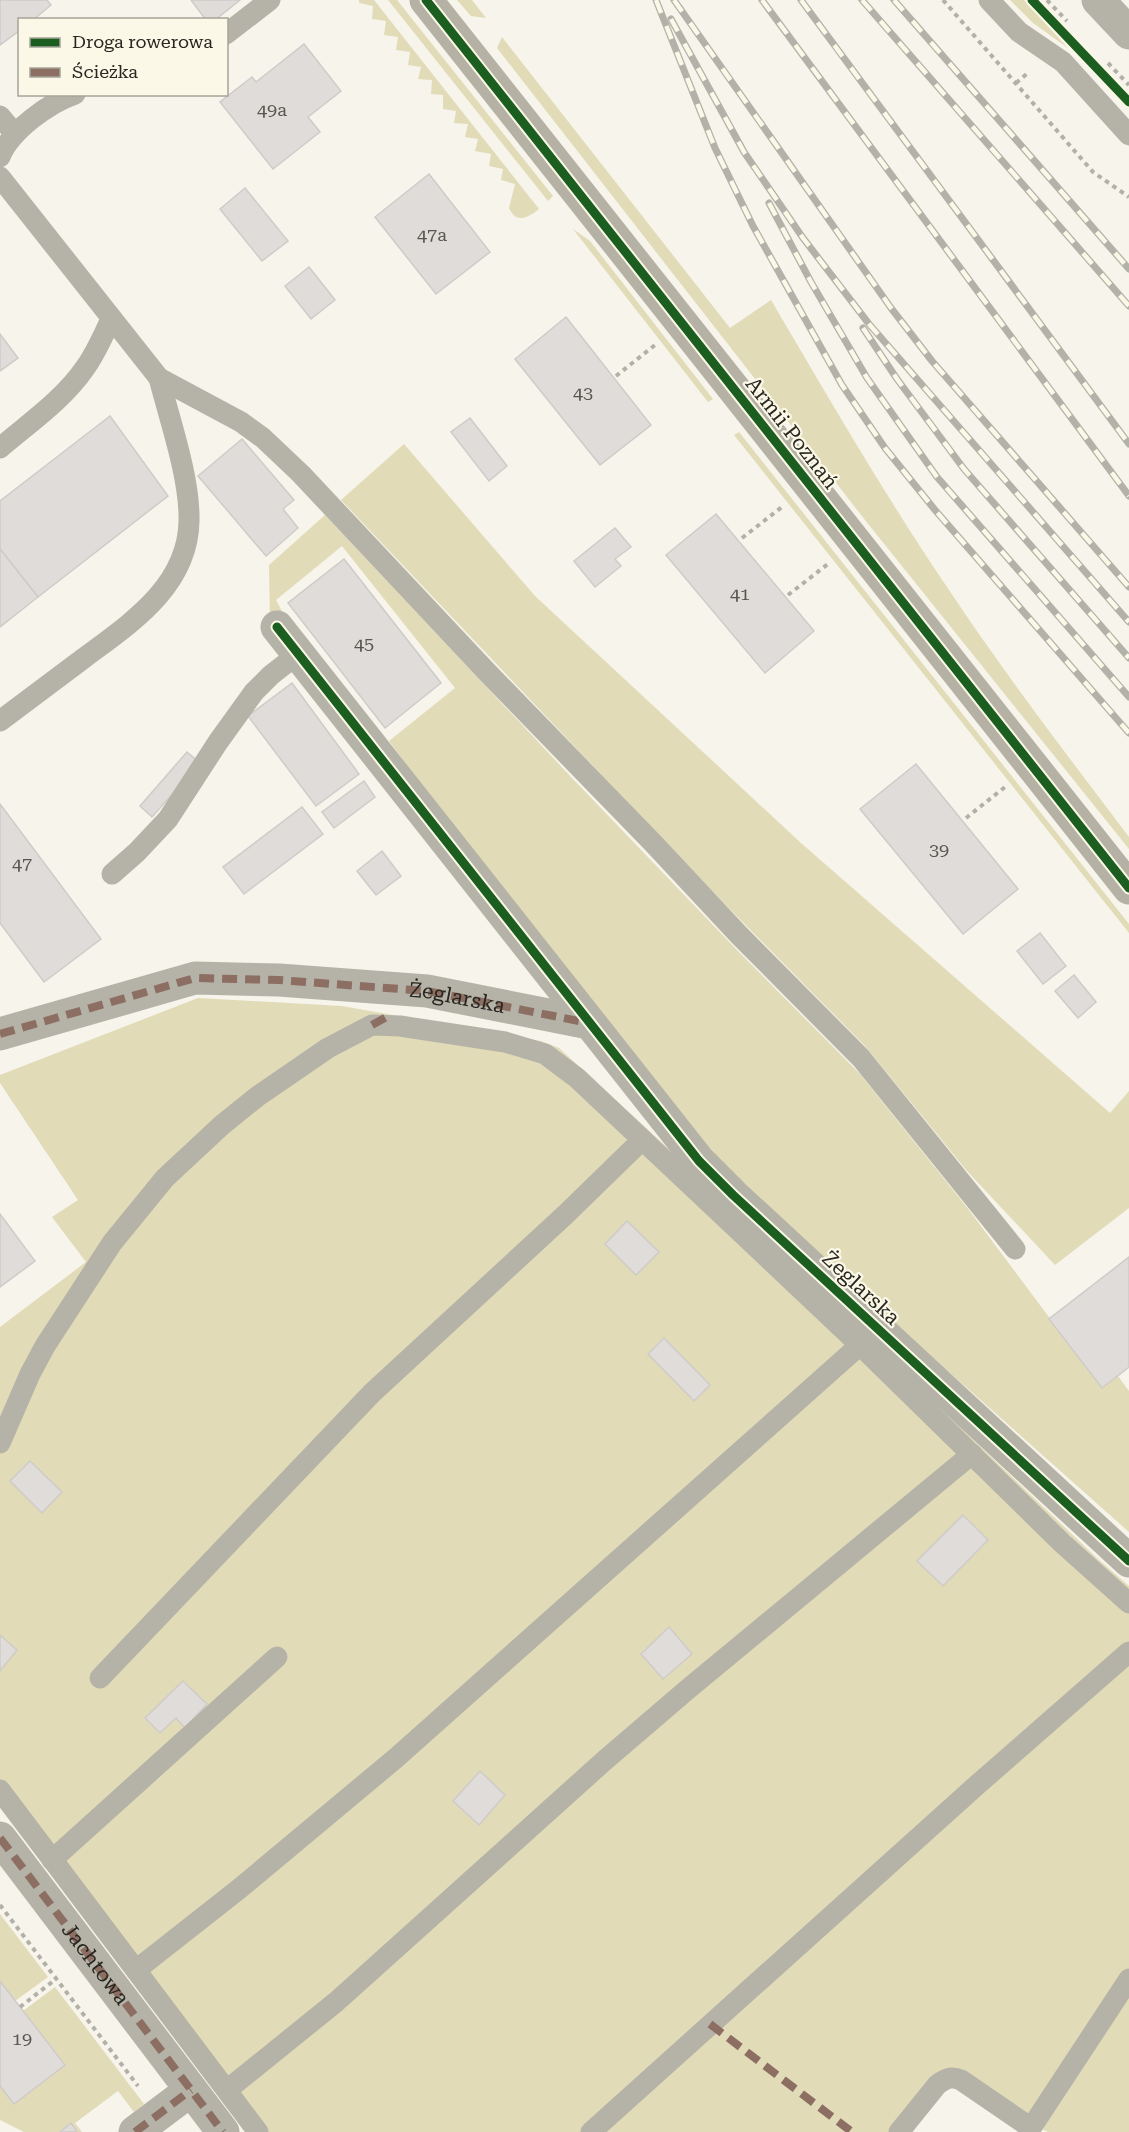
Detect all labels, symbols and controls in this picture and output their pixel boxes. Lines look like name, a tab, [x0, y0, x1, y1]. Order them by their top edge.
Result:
legend	[18, 18, 228, 96]
text: Droga rowerowa	[72, 31, 213, 52]
text: Ścieżka	[72, 61, 138, 82]
house number: 49a	[257, 99, 287, 120]
house number: 47a	[417, 224, 447, 245]
street label: Armii Poznań	[741, 372, 843, 494]
house number: 43	[573, 382, 593, 403]
house number: 41	[730, 583, 750, 604]
house number: 45	[354, 633, 374, 654]
house number: 39	[929, 839, 949, 860]
house number: 47	[12, 853, 32, 874]
street label: Żeglarska	[408, 978, 508, 1018]
street label: Żeglarska	[817, 1246, 905, 1330]
street label: Jachtowa	[57, 1918, 135, 2010]
house number: 19	[12, 2028, 32, 2049]

